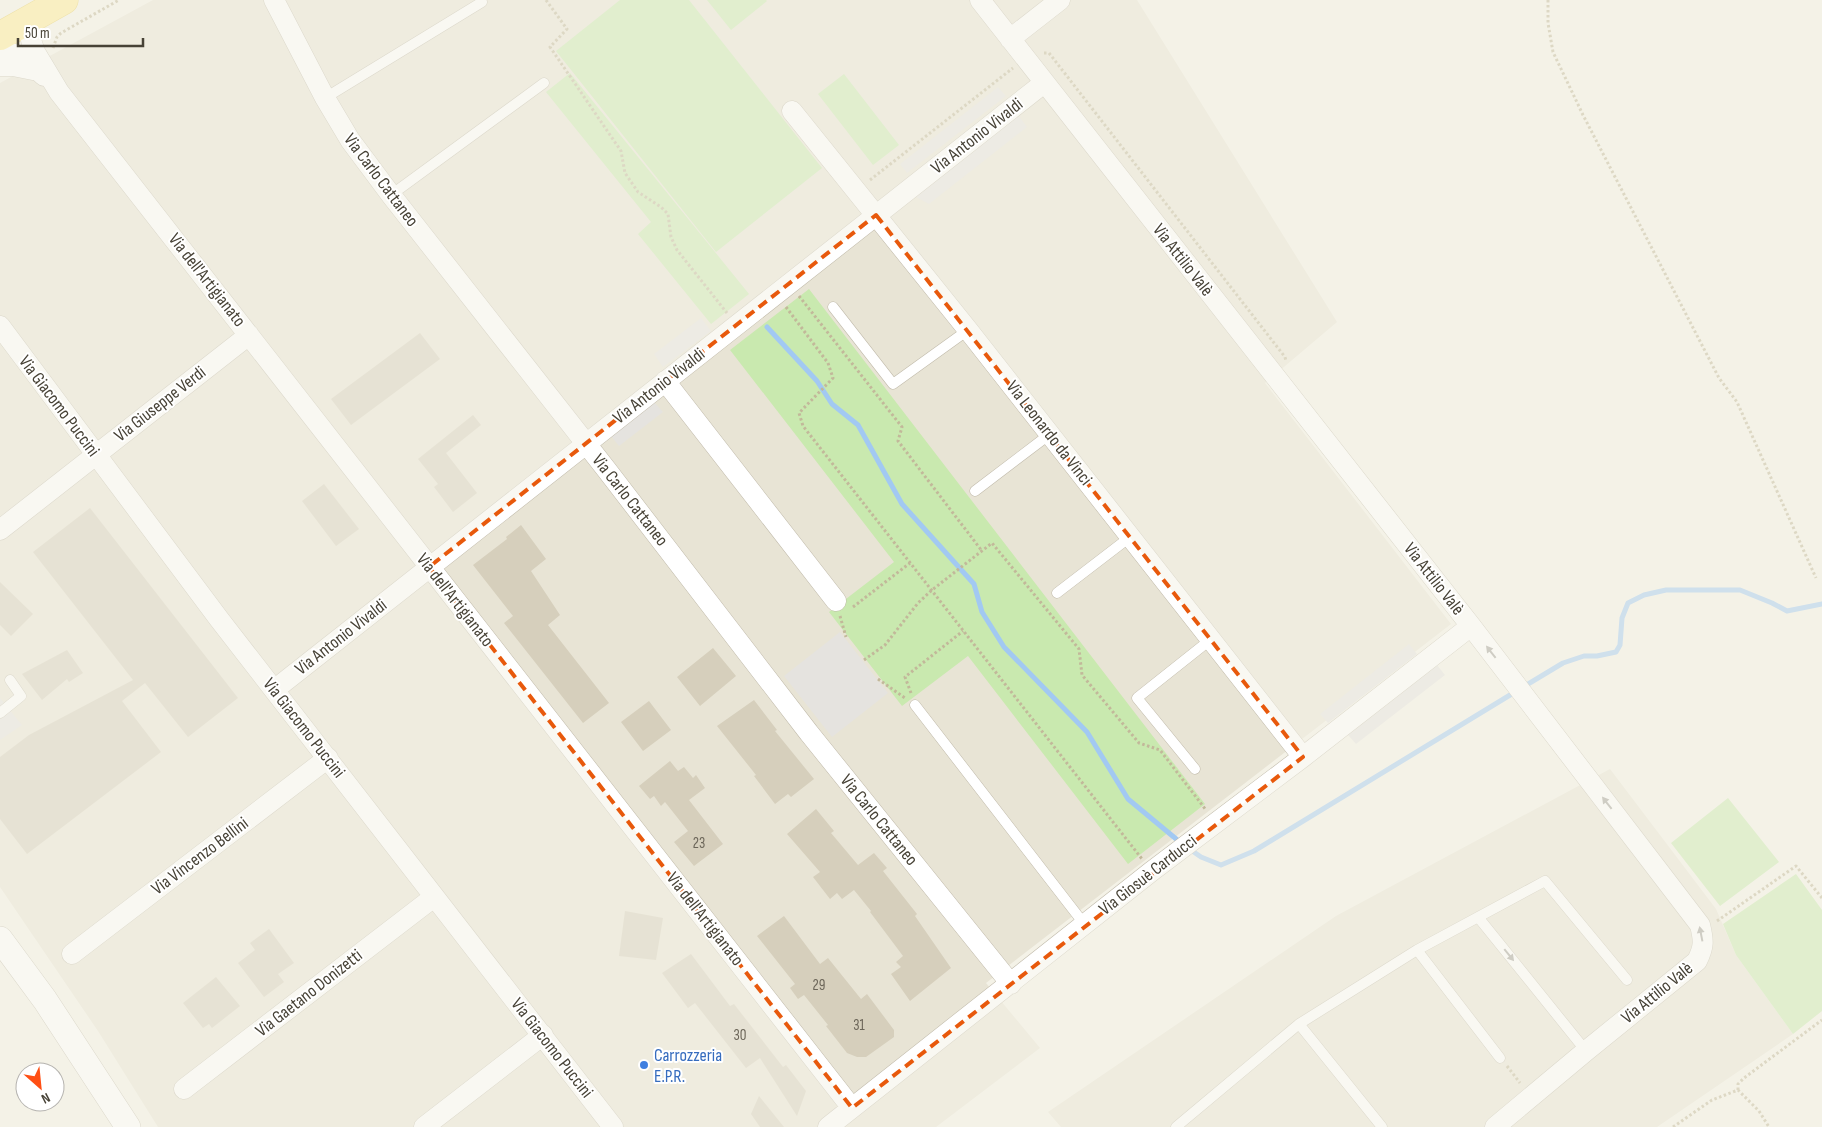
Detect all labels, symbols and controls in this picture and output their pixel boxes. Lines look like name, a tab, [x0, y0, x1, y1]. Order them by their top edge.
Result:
scale bar	[18, 15, 142, 47]
text: 50 m	[25, 24, 50, 43]
street label: Via Antonio Vivaldi	[927, 94, 1027, 178]
street label: Via Carlo Cattaneo	[339, 129, 423, 231]
street label: Via Attilio Valè	[1148, 220, 1218, 300]
street label: Via dell'Artigianato	[164, 229, 250, 331]
street label: Via Antonio Vivaldi	[609, 344, 709, 428]
street label: Via Giacomo Puccini	[14, 351, 104, 461]
street label: Via Giuseppe Verdi	[110, 362, 210, 446]
street label: Via Leonardo da Vinci	[1002, 377, 1096, 489]
street label: Via Carlo Cattaneo	[588, 450, 672, 550]
street label: Via Attilio Valè	[1399, 539, 1469, 619]
street label: Via dell'Artigianato	[412, 549, 498, 651]
street label: Via Antonio Vivaldi	[291, 595, 391, 679]
one-way arrow	[1486, 645, 1496, 659]
street label: Via Giacomo Puccini	[259, 674, 349, 782]
street label: Via Carlo Cattaneo	[836, 770, 922, 870]
one-way arrow	[1602, 796, 1612, 810]
street label: Via Vincenzo Bellini	[147, 813, 253, 899]
street label: Via Giosuè Carducci	[1095, 830, 1201, 920]
house number: 23	[693, 834, 705, 853]
street label: Via dell'Artigianato	[662, 868, 748, 970]
one-way arrow	[1697, 925, 1705, 941]
street label: Via Gaetano Donizetti	[251, 945, 367, 1041]
one-way arrow	[1503, 949, 1514, 962]
street label: Via Attilio Valè	[1617, 958, 1697, 1028]
house number: 29	[813, 976, 825, 995]
street label: Via Giacomo Puccini	[507, 994, 597, 1102]
house number: 31	[853, 1016, 866, 1035]
house number: 30	[734, 1026, 746, 1045]
place label: Carrozzeria E.P.R.	[654, 1045, 722, 1087]
marker: Carrozzeria E.P.R.	[638, 1059, 650, 1071]
north arrow	[15, 1062, 65, 1112]
text: N	[38, 1089, 53, 1107]

